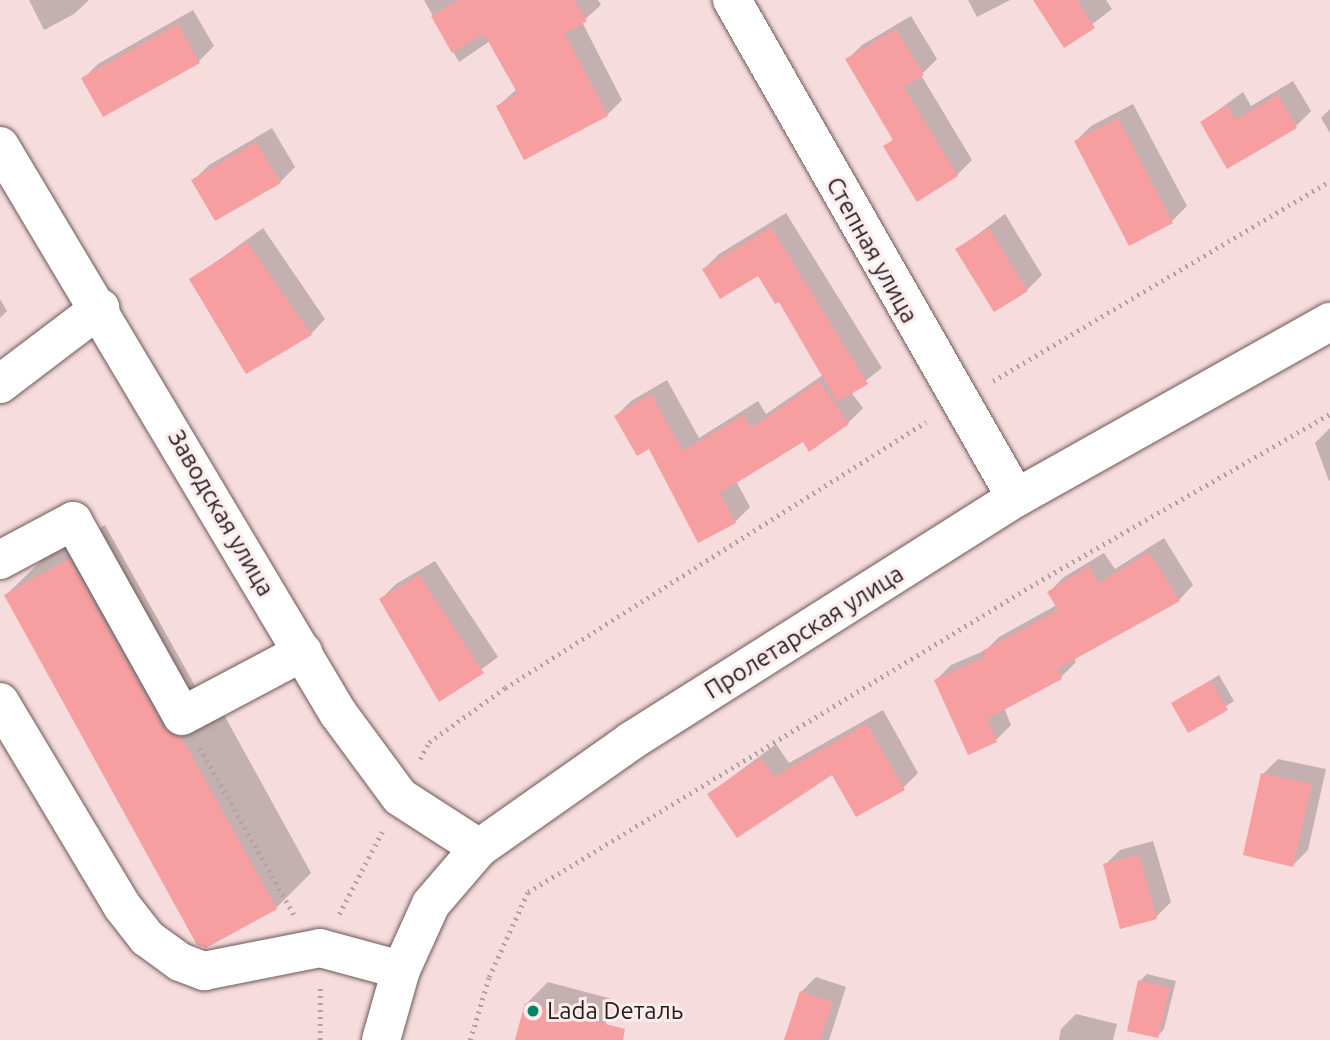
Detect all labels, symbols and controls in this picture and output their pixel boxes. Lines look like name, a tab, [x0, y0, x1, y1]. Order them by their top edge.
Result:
street label: Степная улица	[820, 172, 924, 328]
street label: Заводская улица	[162, 425, 280, 601]
street label: Пролетарская улица	[699, 559, 909, 705]
place label: Lada Dеталь	[547, 997, 683, 1025]
marker: Lada Dеталь	[525, 1003, 541, 1019]

